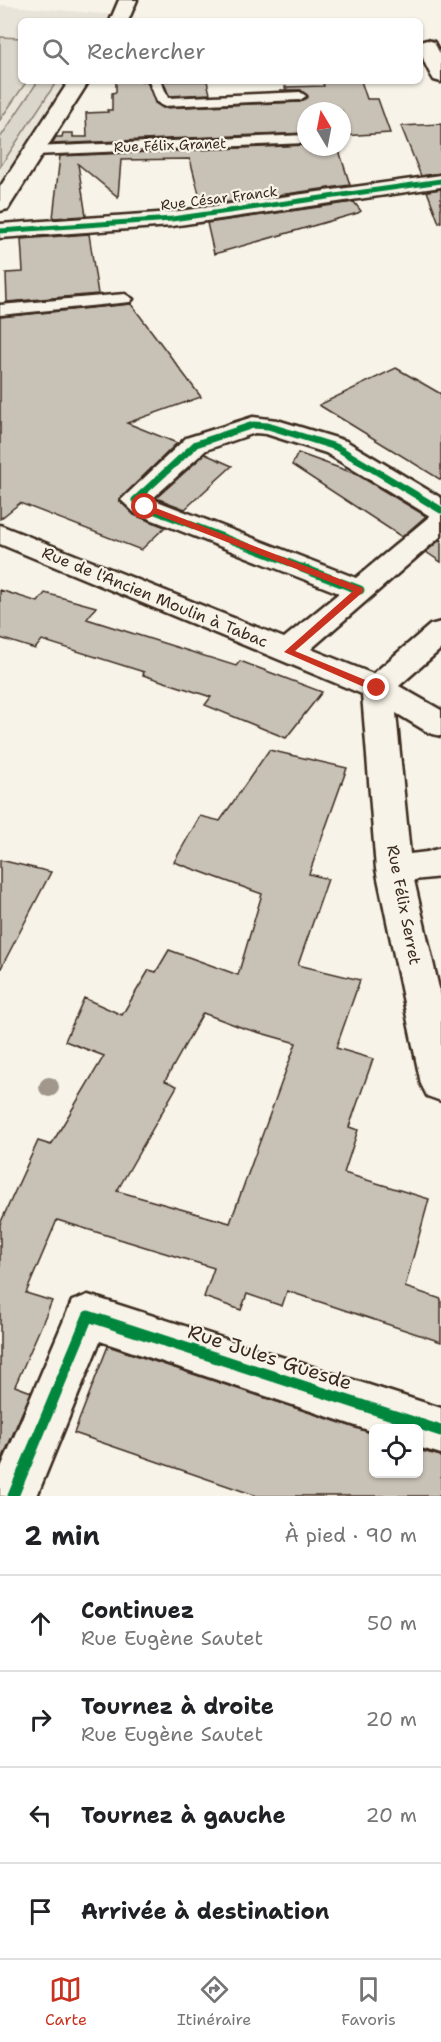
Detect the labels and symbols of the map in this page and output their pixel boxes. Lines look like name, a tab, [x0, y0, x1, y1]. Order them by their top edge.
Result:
north arrow	[297, 102, 351, 156]
street label: Rue Félix Granet	[113, 134, 227, 156]
street label: Rue César Franck	[160, 182, 278, 214]
route start	[131, 493, 157, 519]
street label: Rue de l'Ancien Moulin à Tabac	[39, 542, 271, 652]
route end	[363, 674, 389, 700]
street label: Rue Félix Serret	[382, 843, 426, 967]
street label: Rue Jules Guesde	[185, 1318, 355, 1396]

